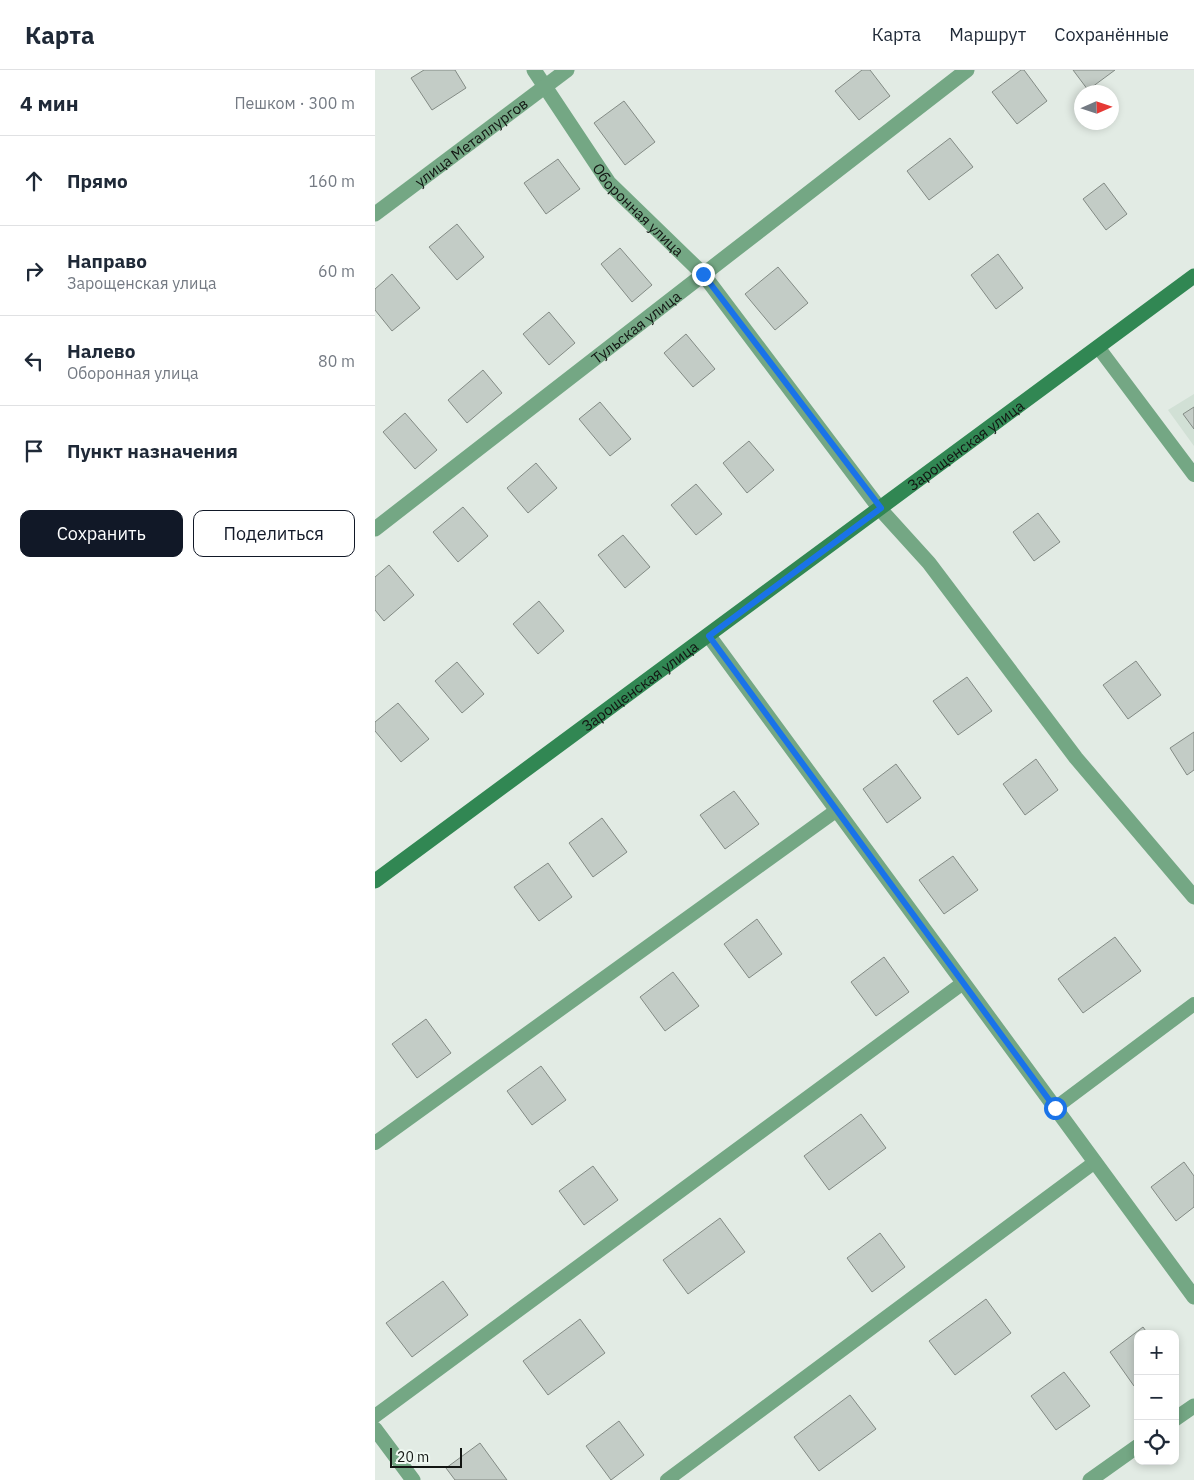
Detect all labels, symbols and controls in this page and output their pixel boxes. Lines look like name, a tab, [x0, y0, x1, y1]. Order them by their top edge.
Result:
text: Карта	[25, 19, 95, 51]
text: Карта	[872, 23, 921, 46]
text: Маршрут	[949, 23, 1026, 46]
text: Сохранённые	[1054, 23, 1169, 46]
north arrow	[1074, 85, 1119, 130]
text: 4 мин	[20, 89, 79, 117]
text: Пешком · 300 m	[234, 93, 355, 113]
street label: улица Металлургов	[411, 93, 531, 191]
street label: Оборонная улица	[589, 159, 688, 260]
icon: ahead	[20, 167, 48, 195]
text: Прямо	[67, 169, 128, 193]
text: 160 m	[308, 171, 355, 191]
text: Направо	[67, 249, 147, 273]
icon: right	[20, 257, 48, 285]
text: 60 m	[318, 261, 355, 281]
route end	[692, 263, 715, 286]
text: Зарощенская улица	[67, 273, 217, 293]
street label: Тульская улица	[587, 286, 684, 368]
text: Налево	[67, 339, 136, 363]
icon: left	[20, 347, 48, 375]
text: 80 m	[318, 351, 355, 371]
text: Оборонная улица	[67, 363, 199, 383]
street label: Зарощенская улица	[903, 396, 1027, 494]
icon: arrive	[20, 437, 48, 465]
text: Пункт назначения	[67, 439, 238, 463]
button: Сохранить	[20, 510, 183, 557]
button: Поделиться	[193, 510, 355, 557]
street label: Зарощенская улица	[578, 636, 702, 735]
route start	[1044, 1097, 1067, 1120]
map controls	[1134, 1330, 1179, 1465]
button: +	[1134, 1330, 1179, 1375]
button: −	[1134, 1375, 1179, 1420]
button: locate	[1134, 1420, 1179, 1465]
scale bar	[390, 1445, 463, 1468]
text: 20 m	[397, 1448, 429, 1466]

